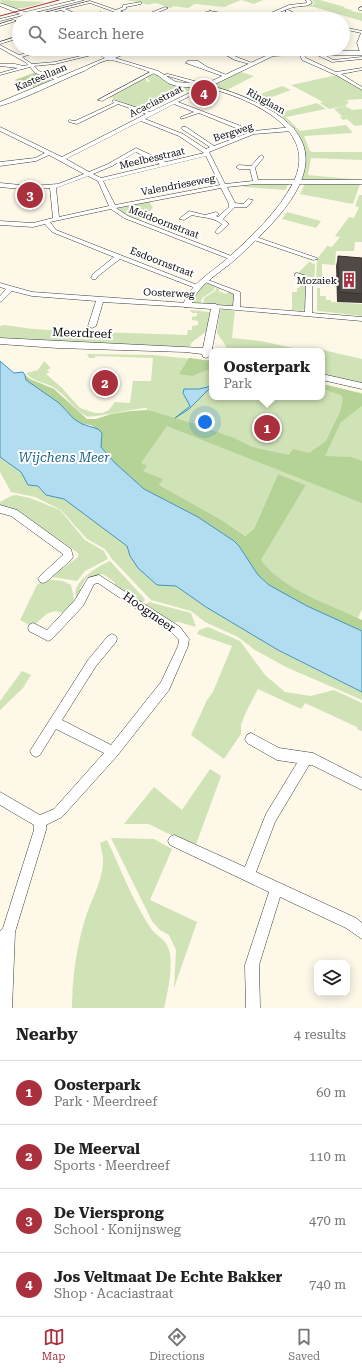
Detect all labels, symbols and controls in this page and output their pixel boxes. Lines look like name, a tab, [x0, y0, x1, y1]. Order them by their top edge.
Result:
search box	[12, 12, 350, 56]
icon: search	[26, 23, 48, 45]
text: Search here	[58, 25, 144, 43]
street label: Kasteellaan	[13, 61, 69, 93]
pin: 4	[191, 78, 217, 108]
street label: Acaciastraat	[127, 83, 185, 119]
street label: Ringlaan	[245, 86, 288, 116]
street label: Bergweg	[212, 120, 255, 144]
street label: Meelbesstraat	[118, 145, 186, 171]
street label: Valendrieseweg	[140, 172, 216, 198]
pin: 3	[17, 180, 43, 210]
street label: Meidoornstraat	[127, 204, 201, 241]
street label: Esdoornstraat	[129, 245, 196, 279]
building icon: Mozaiek	[340, 271, 358, 289]
place label: Mozaiek	[296, 275, 338, 286]
street label: Oosterweg	[143, 286, 195, 300]
street label: Meerdreef	[52, 325, 112, 341]
popup	[209, 348, 325, 400]
text: Oosterpark	[224, 358, 310, 376]
pin: 2	[92, 368, 118, 398]
text: Park	[224, 376, 252, 391]
your location	[195, 412, 215, 432]
pin: 1	[254, 413, 280, 443]
water label: Wijchens Meer	[18, 450, 110, 465]
street label: Hoogmeer	[120, 589, 178, 635]
map controls	[314, 960, 350, 996]
button: layers	[314, 960, 350, 996]
text: Nearby	[16, 1024, 78, 1044]
text: 4 results	[294, 1027, 346, 1042]
text: Oosterpark	[54, 1076, 141, 1094]
text: 1	[25, 1085, 33, 1100]
text: 60 m	[316, 1085, 346, 1100]
text: Park · Meerdreef	[54, 1094, 157, 1109]
text: De Meerval	[54, 1140, 140, 1158]
text: 2	[25, 1149, 33, 1164]
text: 110 m	[309, 1149, 346, 1164]
text: Sports · Meerdreef	[54, 1158, 170, 1173]
text: De Viersprong	[54, 1204, 164, 1222]
text: 3	[25, 1213, 33, 1228]
text: 470 m	[309, 1213, 346, 1228]
text: School · Konijnsweg	[54, 1222, 181, 1237]
text: Jos Veltmaat De Echte Bakker	[54, 1268, 282, 1286]
text: 4	[25, 1277, 33, 1292]
text: 740 m	[309, 1277, 346, 1292]
text: Shop · Acaciastraat	[54, 1286, 174, 1301]
tab: Map	[42, 1326, 65, 1363]
tab: Directions	[149, 1326, 204, 1363]
tab: Saved	[288, 1326, 320, 1363]

